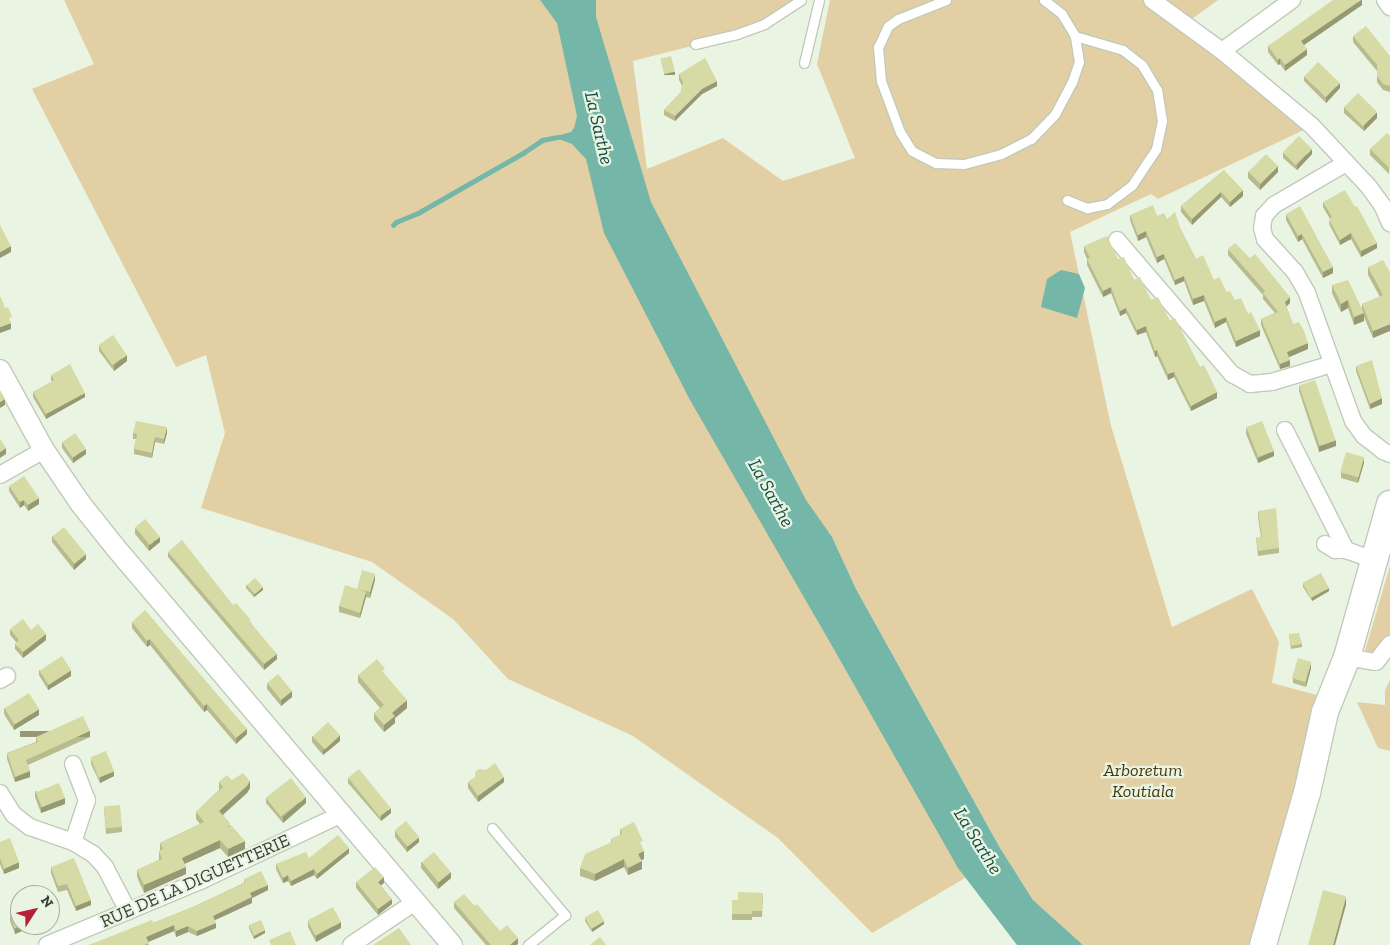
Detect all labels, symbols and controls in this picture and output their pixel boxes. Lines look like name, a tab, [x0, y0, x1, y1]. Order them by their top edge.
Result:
water label: La Sarthe	[580, 89, 618, 167]
water label: La Sarthe	[743, 455, 799, 531]
park label: Arboretum Koutiala	[1104, 760, 1182, 802]
water label: La Sarthe	[949, 803, 1007, 879]
street label: RUE DE LA DIGUETTERIE	[97, 829, 293, 933]
north arrow	[10, 885, 60, 935]
text: N	[37, 892, 57, 911]

